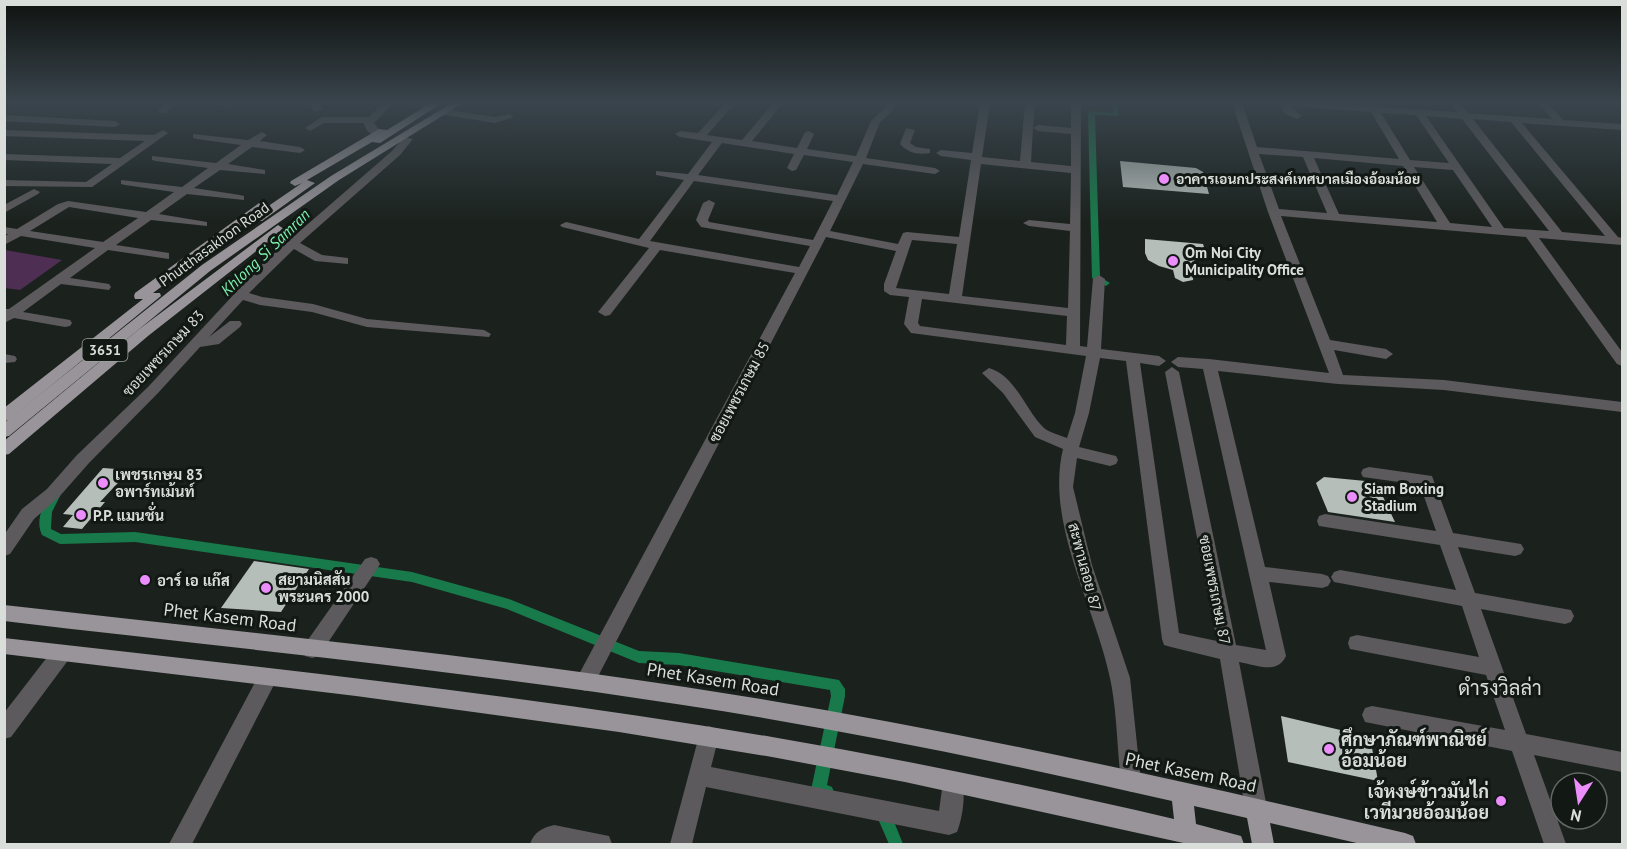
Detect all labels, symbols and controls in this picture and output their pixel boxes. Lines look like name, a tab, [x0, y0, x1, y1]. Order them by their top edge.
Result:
place label: อาคารเอนกประสงค์เทศบาลเมืองอ้อมน้อย	[1176, 170, 1420, 188]
marker: อาคารเอนกประสงค์เทศบาลเมืองอ้อมน้อย	[1157, 172, 1171, 186]
street label: Phutthasakhon Road	[155, 198, 273, 290]
water label: Khlong Si Samran	[216, 204, 314, 300]
place label: Om Noi City Municipality Office	[1185, 243, 1304, 279]
marker: Om Noi City Municipality Office	[1166, 254, 1180, 268]
street label: ซอยเพชรเกษม 83	[118, 306, 208, 400]
street label: ซอยเพชรเกษม 85	[704, 338, 774, 446]
road number: 3651	[82, 339, 128, 361]
place label: เพชรเกษม 83 อพาร์ทเม้นท์	[115, 465, 203, 501]
marker: เพชรเกษม 83 อพาร์ทเม้นท์	[96, 476, 110, 490]
place label: Siam Boxing Stadium	[1364, 479, 1444, 515]
marker: Siam Boxing Stadium	[1345, 490, 1359, 504]
place label: P.P. แมนชั่น	[93, 501, 165, 525]
marker: P.P. แมนชั่น	[74, 508, 88, 522]
street label: สะพานลอย 87	[1064, 521, 1106, 613]
street label: ซอยเพชรเกษม 87	[1195, 533, 1235, 647]
place label: สยามนิสสัน พระนคร 2000	[278, 570, 369, 606]
place label: อาร์ เอ แก๊ส	[157, 571, 230, 590]
marker: อาร์ เอ แก๊ส	[138, 573, 152, 587]
marker: สยามนิสสัน พระนคร 2000	[259, 581, 273, 595]
street label: Phet Kasem Road	[162, 597, 298, 637]
street label: Phet Kasem Road	[645, 657, 781, 701]
district label: ดำรงวิลล่า	[1458, 675, 1542, 701]
place label: ศึกษาภัณฑ์พาณิชย์ อ้อมน้อย	[1341, 727, 1488, 772]
marker: ศึกษาภัณฑ์พาณิชย์ อ้อมน้อย	[1322, 742, 1336, 756]
street label: Phet Kasem Road	[1123, 747, 1259, 797]
north arrow	[1549, 771, 1609, 831]
place label: เจ้หงษ์ข้าวมันไก่ เวทีมวยอ้อมน้อย	[1364, 778, 1489, 824]
marker: เจ้หงษ์ข้าวมันไก่ เวทีมวยอ้อมน้อย	[1494, 794, 1508, 808]
text: N	[1569, 805, 1583, 827]

